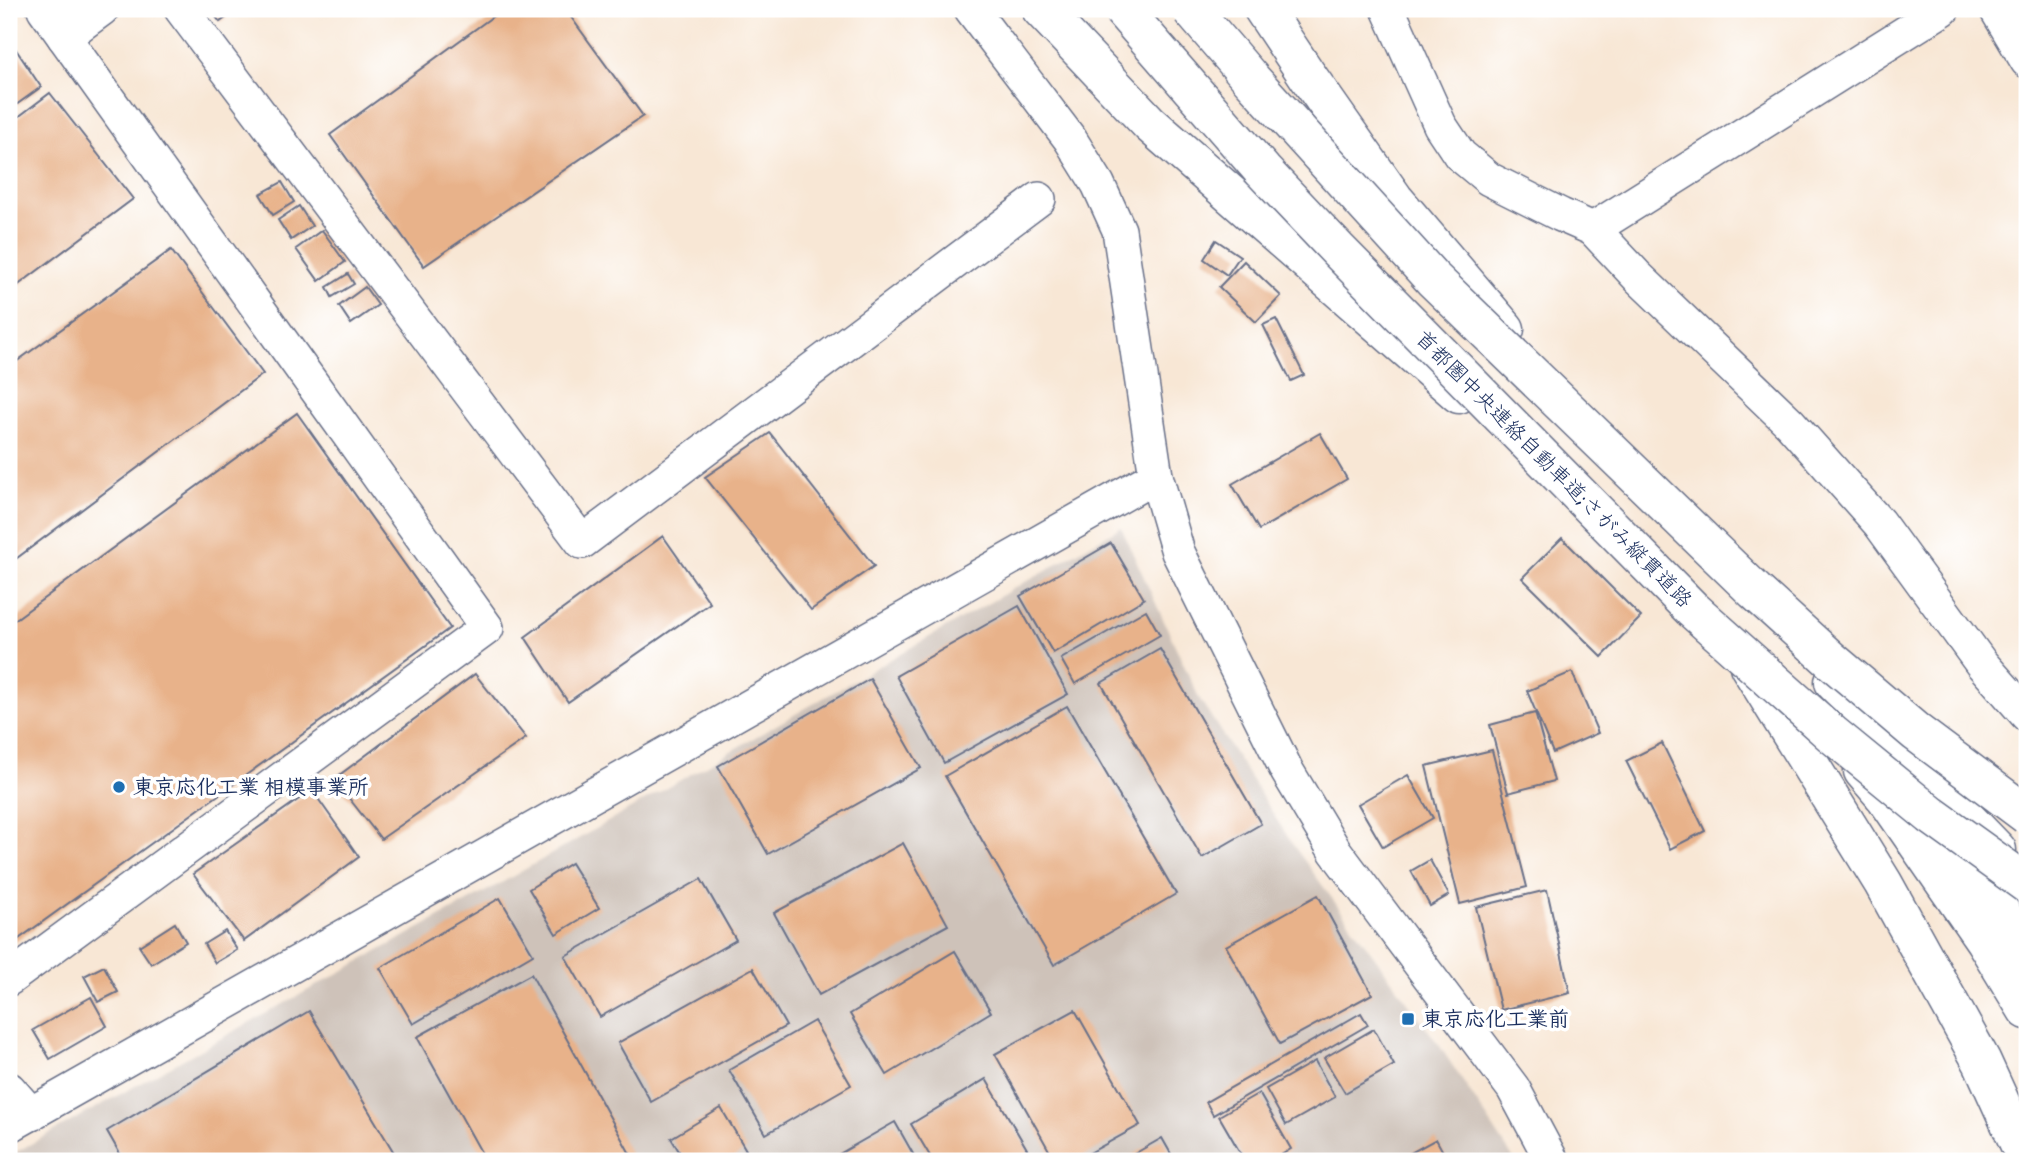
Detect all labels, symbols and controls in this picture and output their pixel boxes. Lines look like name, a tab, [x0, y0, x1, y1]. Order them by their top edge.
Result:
street label: 首都圏中央連絡自動車道;さがみ縦貫道路	[1406, 326, 1697, 617]
place label: 東京応化工業 相模事業所	[133, 775, 369, 805]
marker: 東京応化工業 相模事業所	[111, 779, 127, 795]
place label: 東京応化工業前	[1422, 1007, 1569, 1037]
marker: 東京応化工業前	[1400, 1011, 1416, 1027]

